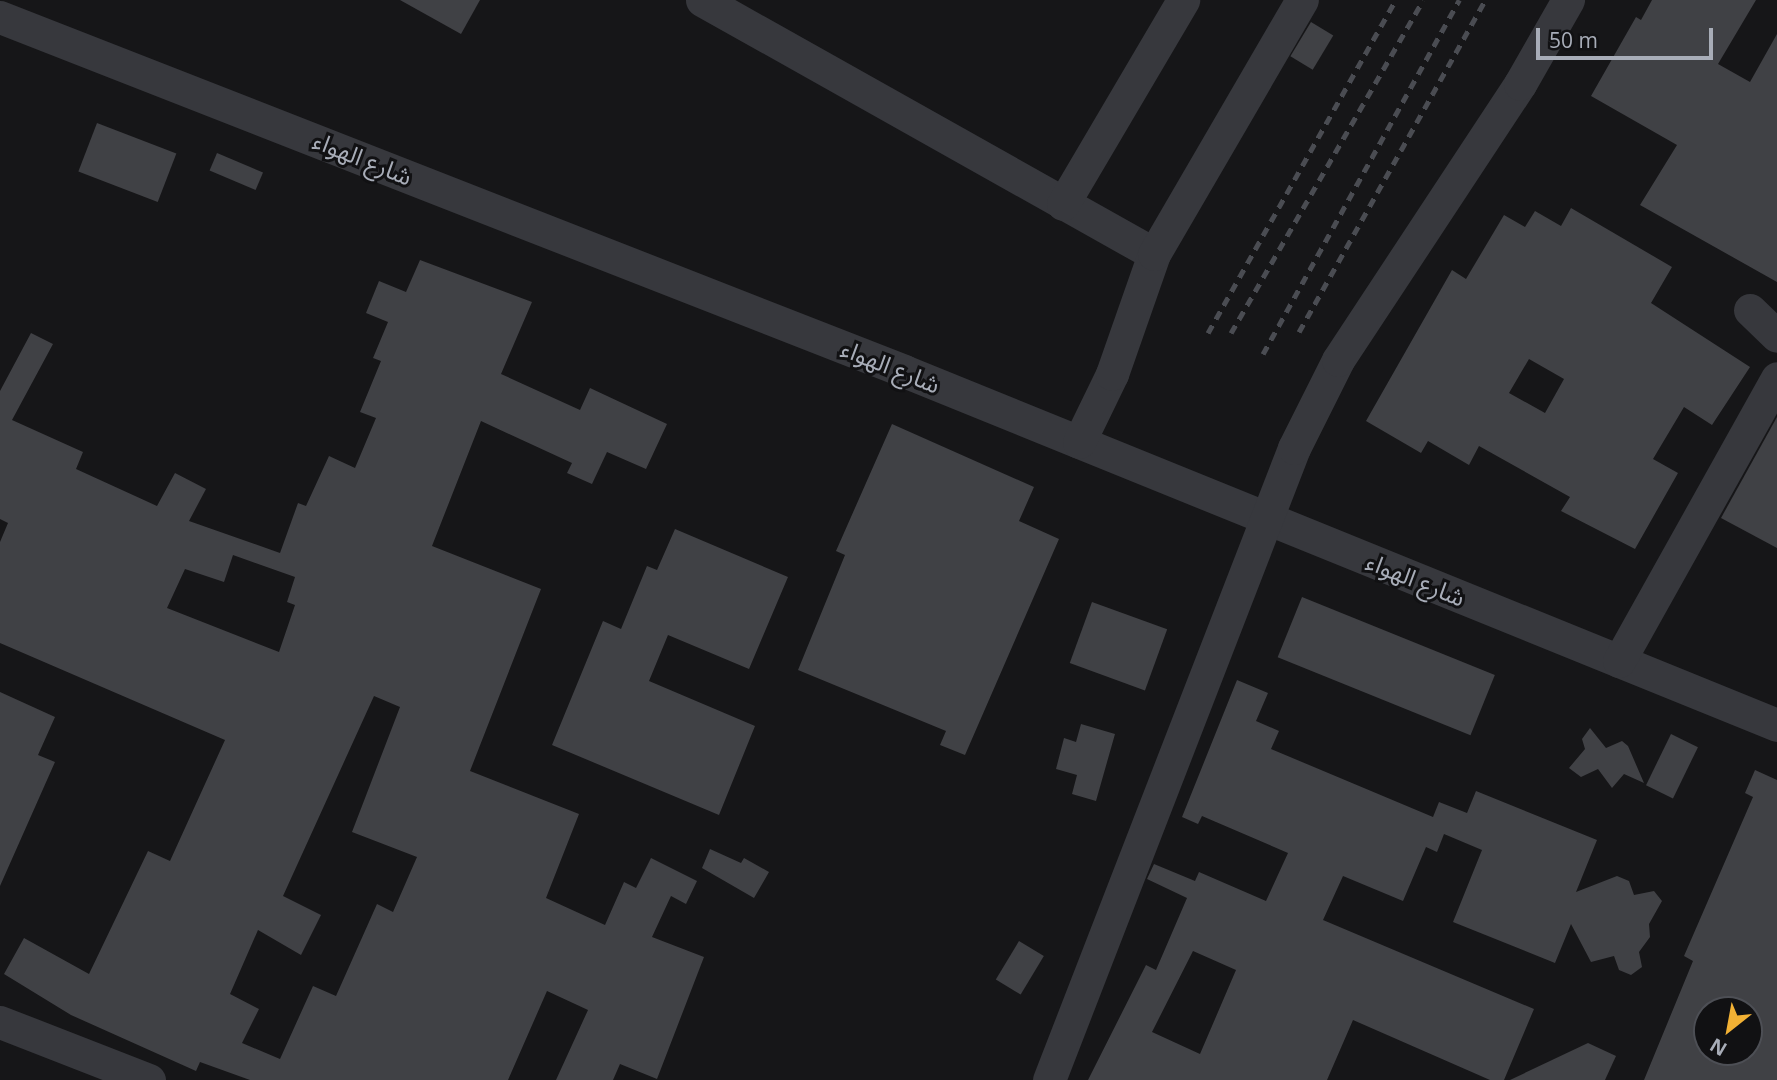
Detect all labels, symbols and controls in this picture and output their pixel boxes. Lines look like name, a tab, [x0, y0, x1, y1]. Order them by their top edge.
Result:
scale bar	[1539, 14, 1716, 58]
text: 50 m	[1549, 26, 1598, 54]
street label: شارع الهواء	[309, 125, 417, 191]
street label: شارع الهواء	[837, 333, 945, 399]
street label: شارع الهواء	[1362, 546, 1470, 612]
north arrow	[1693, 996, 1763, 1066]
text: N	[1705, 1032, 1732, 1062]

